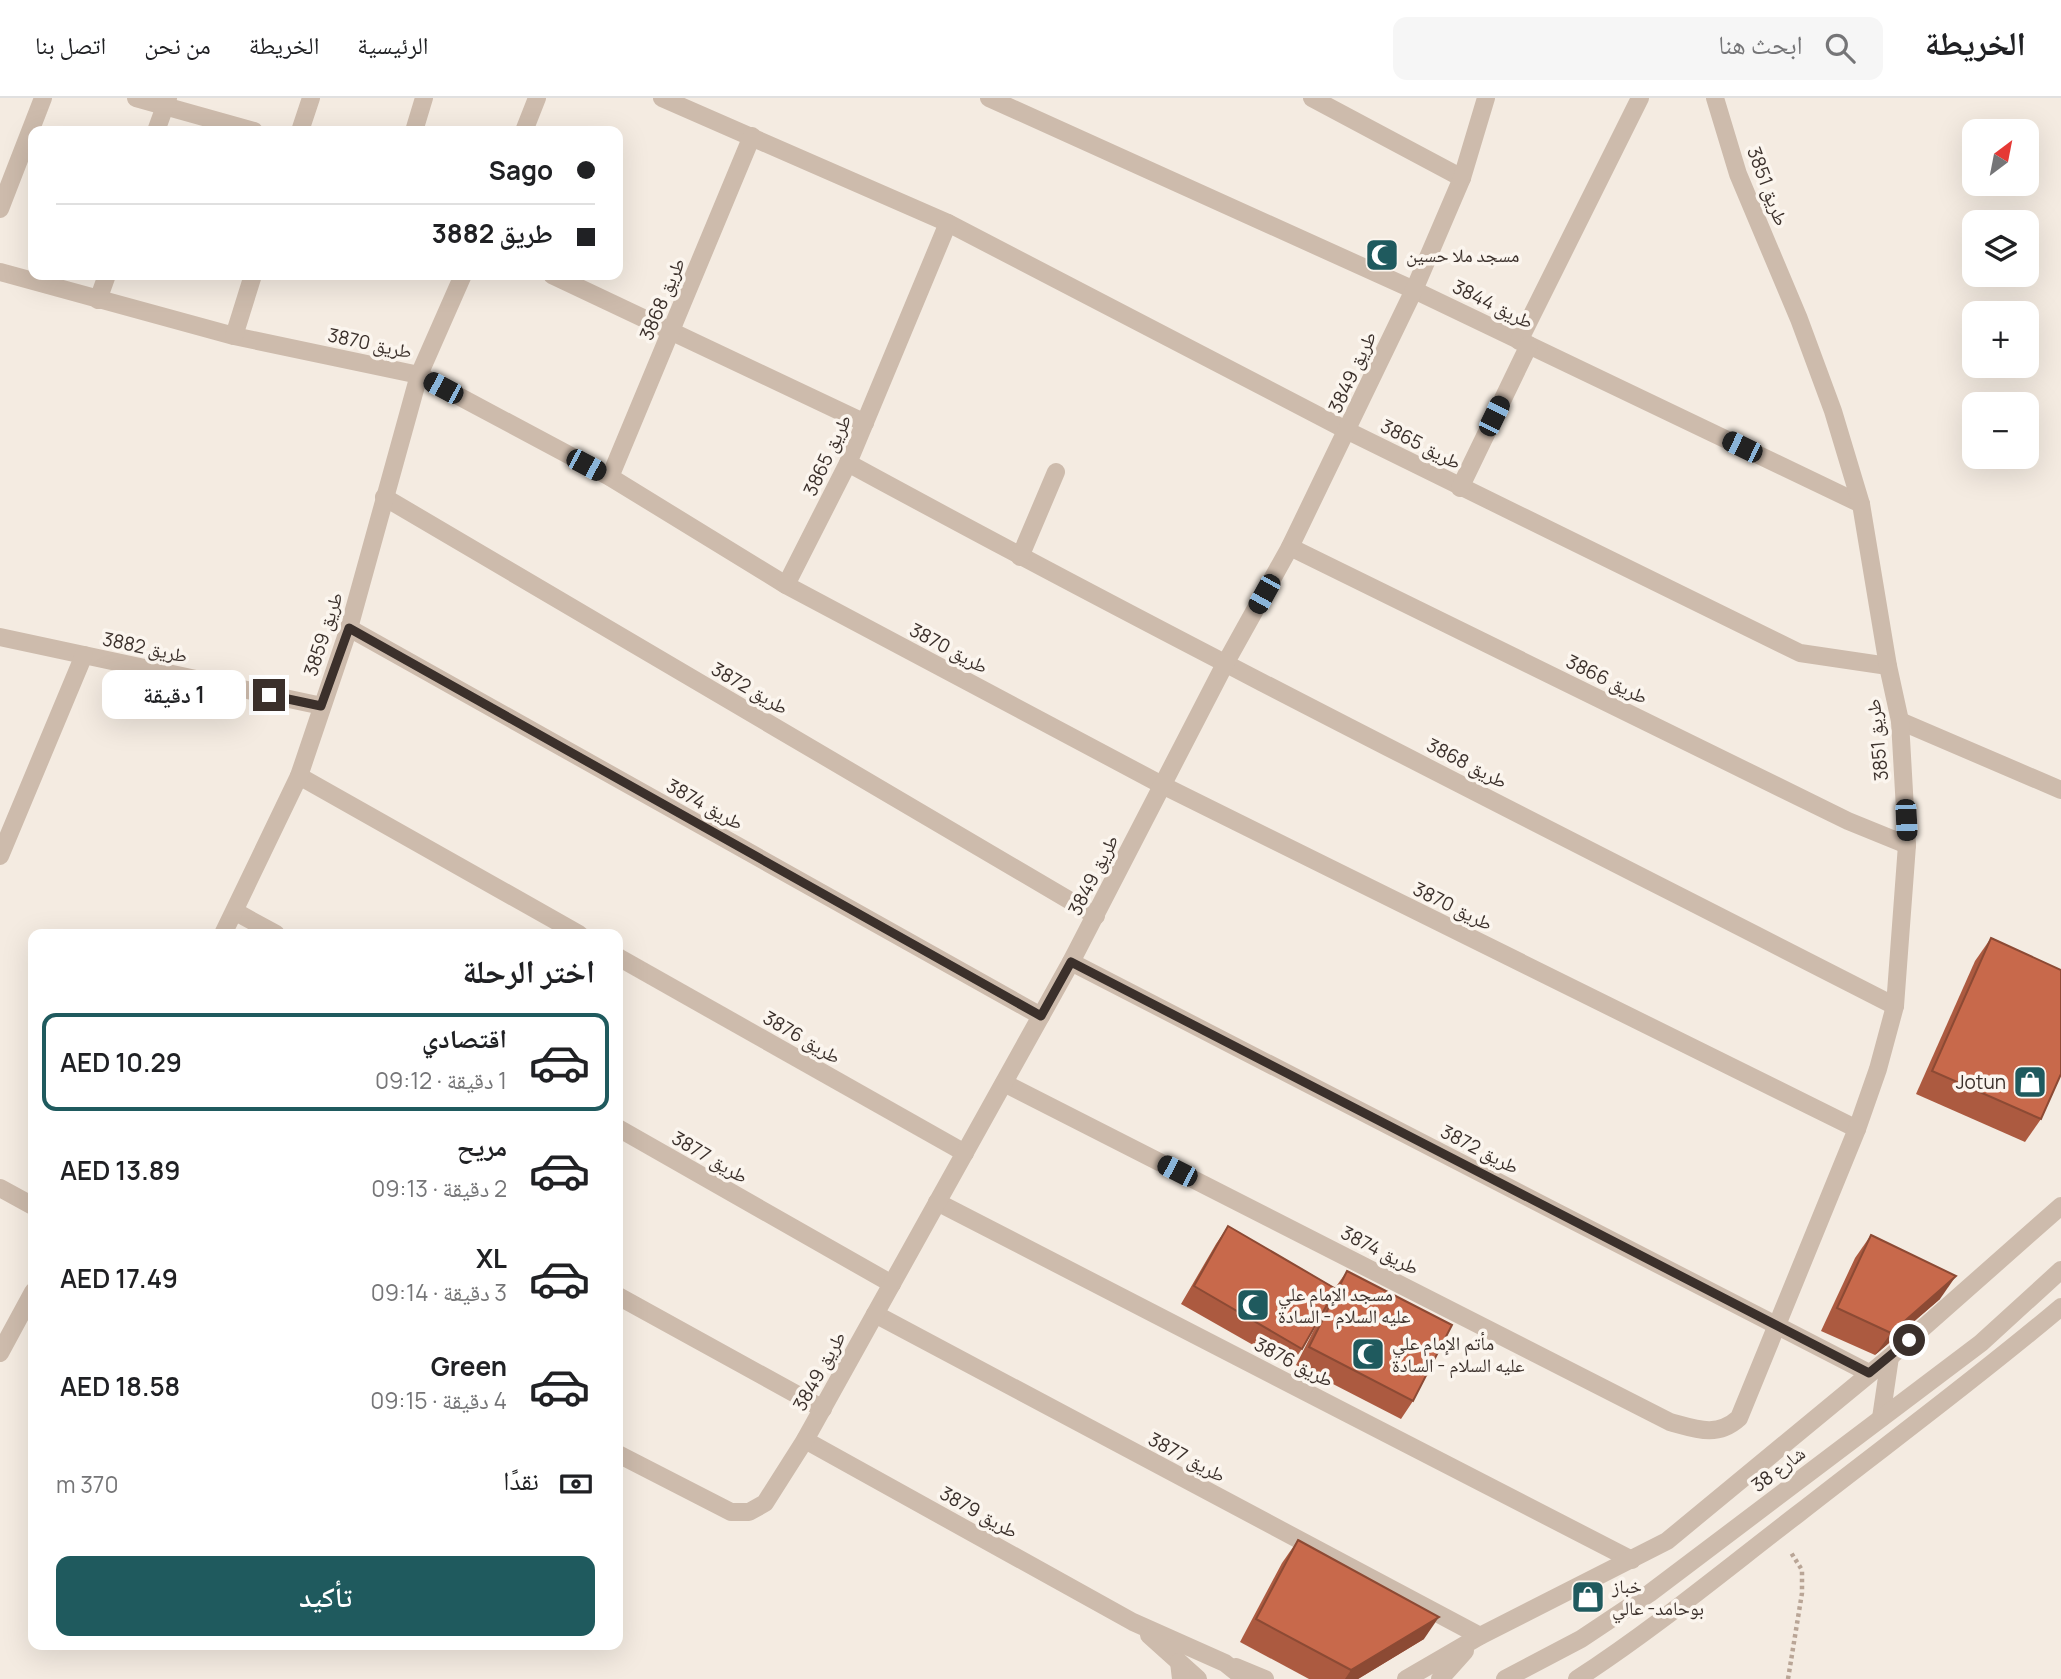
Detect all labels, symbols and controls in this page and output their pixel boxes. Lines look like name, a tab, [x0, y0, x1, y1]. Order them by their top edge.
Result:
search box	[1393, 17, 1883, 80]
text: الخريطة	[1925, 20, 2026, 65]
text: ابحث هنا	[1718, 26, 1803, 62]
text: اتصل بنا	[35, 28, 106, 61]
text: من نحن	[144, 28, 211, 61]
text: الخريطة	[249, 28, 319, 61]
text: الرئيسية	[357, 28, 429, 61]
icon: search	[1821, 29, 1859, 67]
north arrow	[1962, 119, 2039, 196]
map controls	[1962, 119, 2039, 469]
street label: طريق 3851	[1741, 143, 1795, 229]
text: Sago	[489, 152, 553, 188]
button: layers	[1962, 210, 2039, 287]
text: طريق 3882	[432, 215, 553, 251]
mosque icon: مسجد ملا حسين	[1363, 236, 1401, 274]
place label: مسجد ملا حسين	[1406, 242, 1519, 268]
street label: طريق 3868	[633, 254, 691, 344]
street label: طريق 3844	[1448, 273, 1538, 335]
button: +	[1962, 301, 2039, 378]
street label: طريق 3870	[326, 321, 414, 365]
street label: طريق 3849	[1322, 327, 1382, 417]
car	[420, 369, 467, 407]
button: −	[1962, 392, 2039, 469]
car	[1476, 393, 1513, 439]
street label: طريق 3865	[797, 410, 857, 500]
street label: طريق 3865	[1376, 413, 1466, 475]
car	[1719, 428, 1766, 466]
car	[563, 446, 610, 484]
car	[1245, 571, 1284, 617]
street label: طريق 3859	[297, 589, 349, 679]
street label: طريق 3870	[905, 616, 993, 680]
street label: طريق 3882	[100, 625, 190, 669]
street label: طريق 3866	[1562, 648, 1652, 710]
street label: طريق 3872	[707, 656, 793, 720]
callout: 1 دقيقة	[101, 670, 244, 720]
text: 1 دقيقة	[143, 678, 205, 710]
route end	[253, 679, 285, 711]
street label: طريق 3851	[1860, 698, 1894, 782]
street label: طريق 3868	[1422, 732, 1512, 794]
street label: طريق 3874	[662, 772, 748, 836]
car	[1895, 798, 1918, 842]
street label: طريق 3849	[1062, 830, 1124, 920]
street label: طريق 3870	[1409, 876, 1497, 936]
text: اختر الرحلة	[462, 949, 595, 993]
street label: طريق 3876	[758, 1004, 846, 1070]
text: اقتصادي	[422, 1020, 507, 1056]
icon: car	[528, 1031, 591, 1094]
text: AED 10.29	[60, 1044, 182, 1080]
shop icon: Jotun	[2011, 1063, 2049, 1101]
text: 1 دقيقة · 09:12	[375, 1064, 507, 1096]
place label: Jotun	[1956, 1069, 2006, 1095]
street label: طريق 3872	[1436, 1118, 1524, 1180]
street label: طريق 3877	[667, 1125, 753, 1189]
text: مريح	[457, 1128, 507, 1164]
icon: car	[528, 1139, 591, 1202]
text: AED 13.89	[60, 1152, 180, 1188]
car	[1154, 1152, 1201, 1190]
text: 2 دقيقة · 09:13	[371, 1172, 507, 1204]
street label: طريق 3874	[1337, 1219, 1423, 1281]
text: XL	[476, 1240, 507, 1276]
icon: car	[528, 1247, 591, 1310]
text: AED 17.49	[60, 1260, 178, 1296]
text: 3 دقيقة · 09:14	[371, 1276, 507, 1308]
place label: مسجد الإمام علي عليه السلام - السادة	[1278, 1281, 1411, 1330]
mosque icon: مسجد الإمام علي عليه السلام - السادة	[1234, 1286, 1272, 1324]
route start	[1893, 1324, 1925, 1356]
street label: طريق 3849	[787, 1327, 851, 1415]
place label: مأتم الإمام علي عليه السلام - السادة	[1392, 1330, 1525, 1379]
street label: طريق 3876	[1250, 1331, 1338, 1393]
mosque icon: مأتم الإمام علي عليه السلام - السادة	[1349, 1335, 1387, 1373]
text: Green	[431, 1348, 507, 1384]
icon: car	[528, 1355, 591, 1418]
text: AED 18.58	[60, 1368, 180, 1404]
text: 4 دقيقة · 09:15	[370, 1384, 507, 1416]
street label: طريق 3877	[1144, 1426, 1230, 1488]
street label: شارع 38	[1746, 1440, 1810, 1498]
text: نقدًا	[503, 1462, 539, 1498]
icon: cash	[557, 1465, 595, 1503]
text: 370 m	[56, 1468, 118, 1500]
street label: طريق 3879	[935, 1480, 1023, 1544]
button: تأكيد	[56, 1556, 595, 1636]
place label: خباز بوحامد- عالي	[1611, 1573, 1704, 1624]
shop icon: خباز بوحامد- عالي	[1569, 1578, 1607, 1616]

